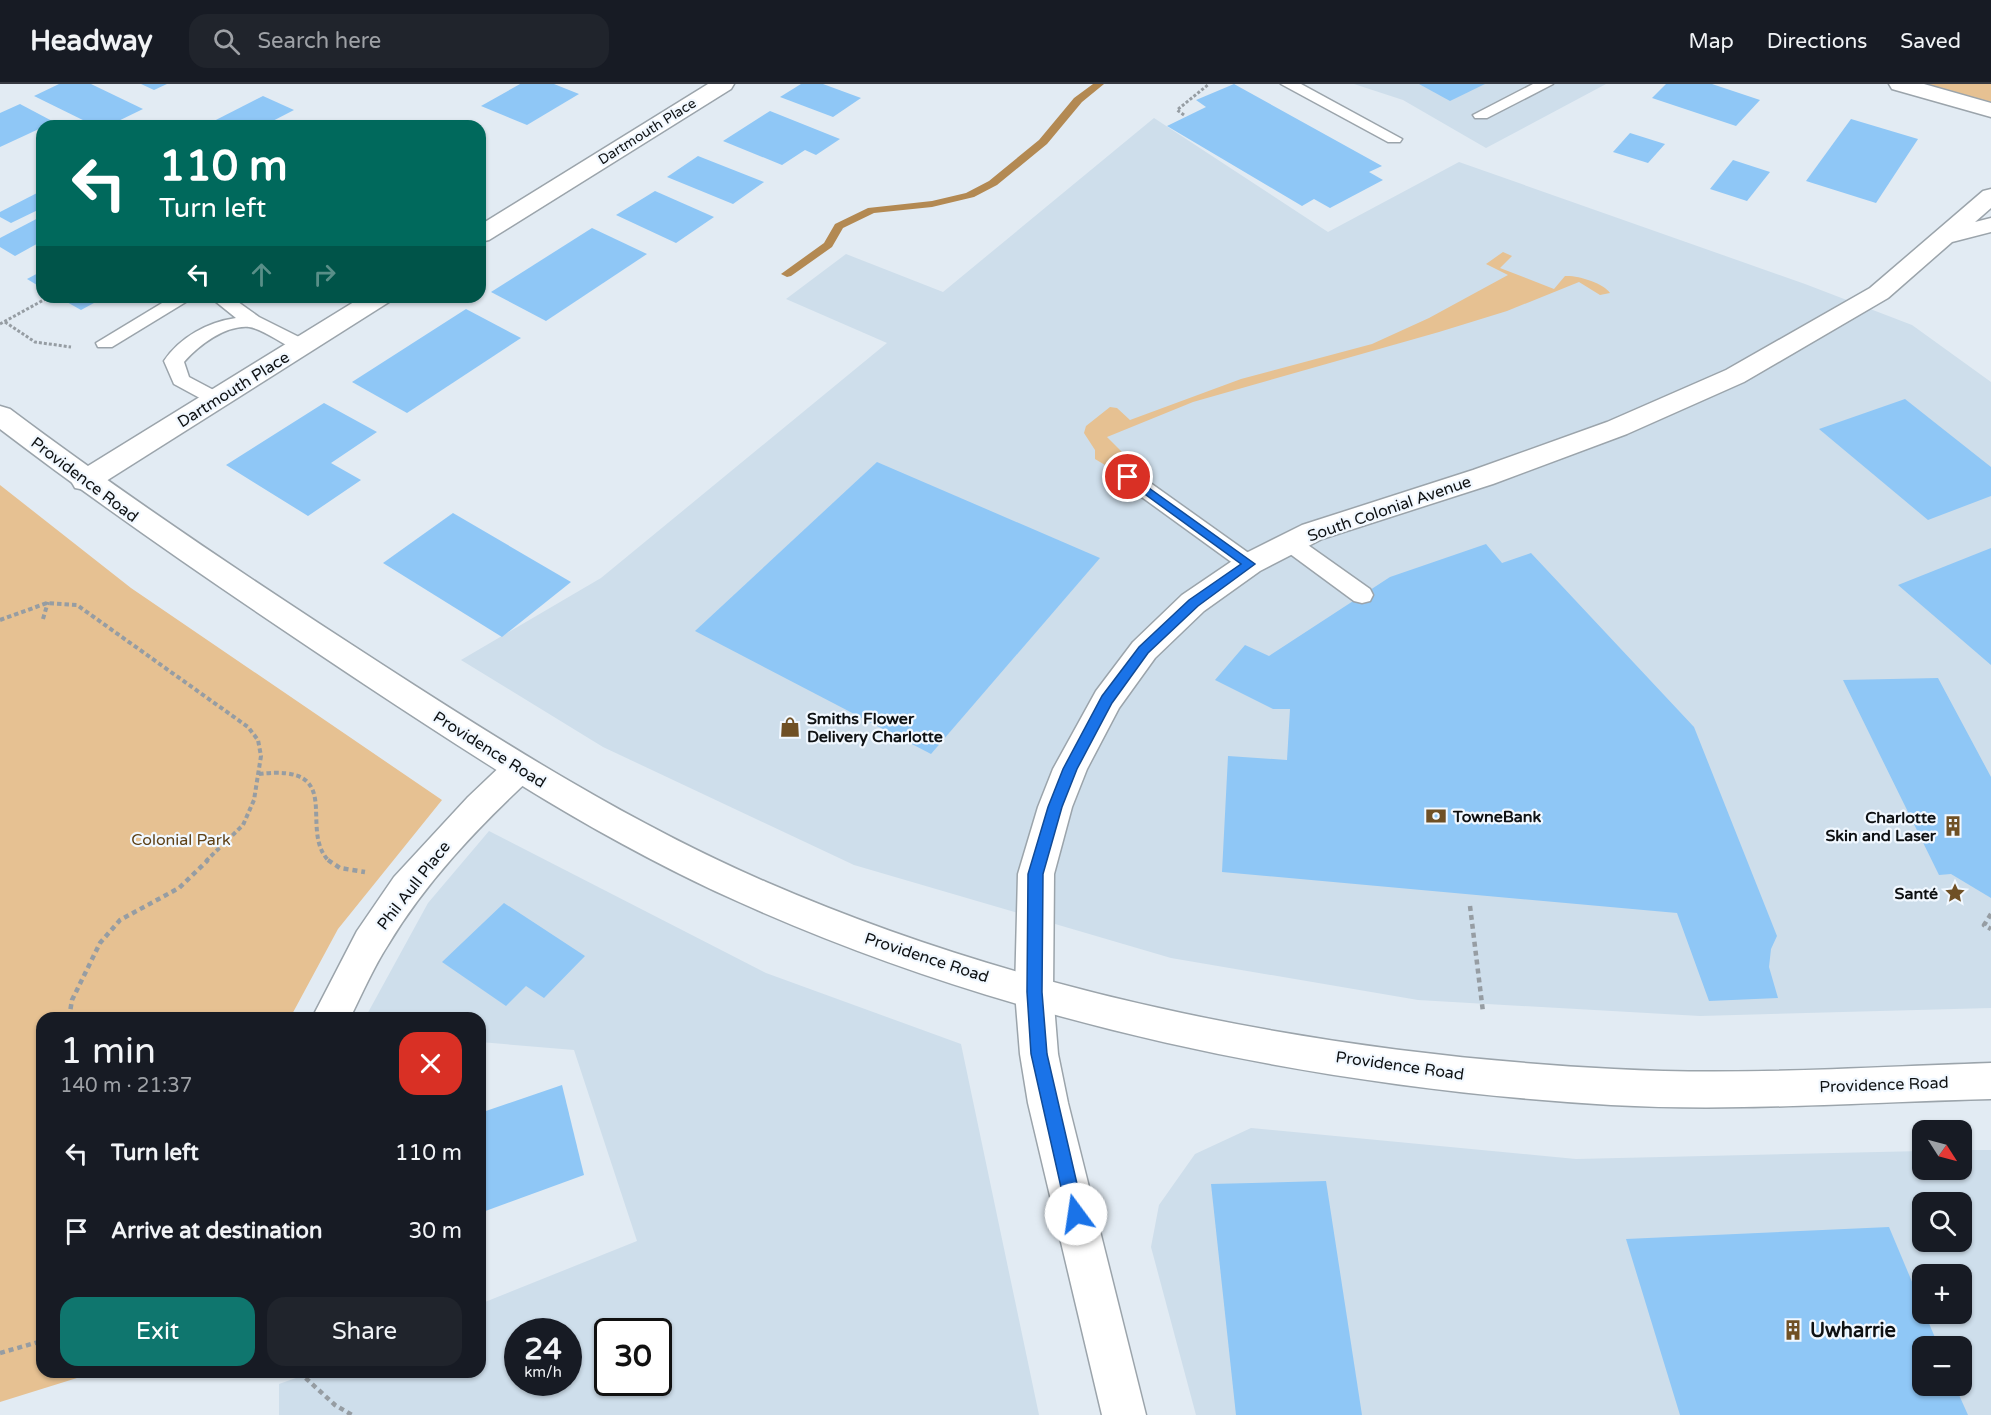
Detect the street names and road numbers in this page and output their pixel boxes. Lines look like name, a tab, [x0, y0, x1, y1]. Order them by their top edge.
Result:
street label: Dartmouth Place	[595, 94, 699, 168]
street label: Dartmouth Place	[174, 347, 293, 432]
street label: Providence Road	[27, 433, 142, 527]
street label: South Colonial Avenue	[1305, 472, 1474, 546]
street label: Providence Road	[429, 707, 550, 793]
street label: Phil Aull Place	[373, 837, 455, 934]
street label: Providence Road	[862, 928, 991, 987]
street label: Providence Road	[1334, 1047, 1465, 1085]
street label: Providence Road	[1819, 1073, 1949, 1097]

